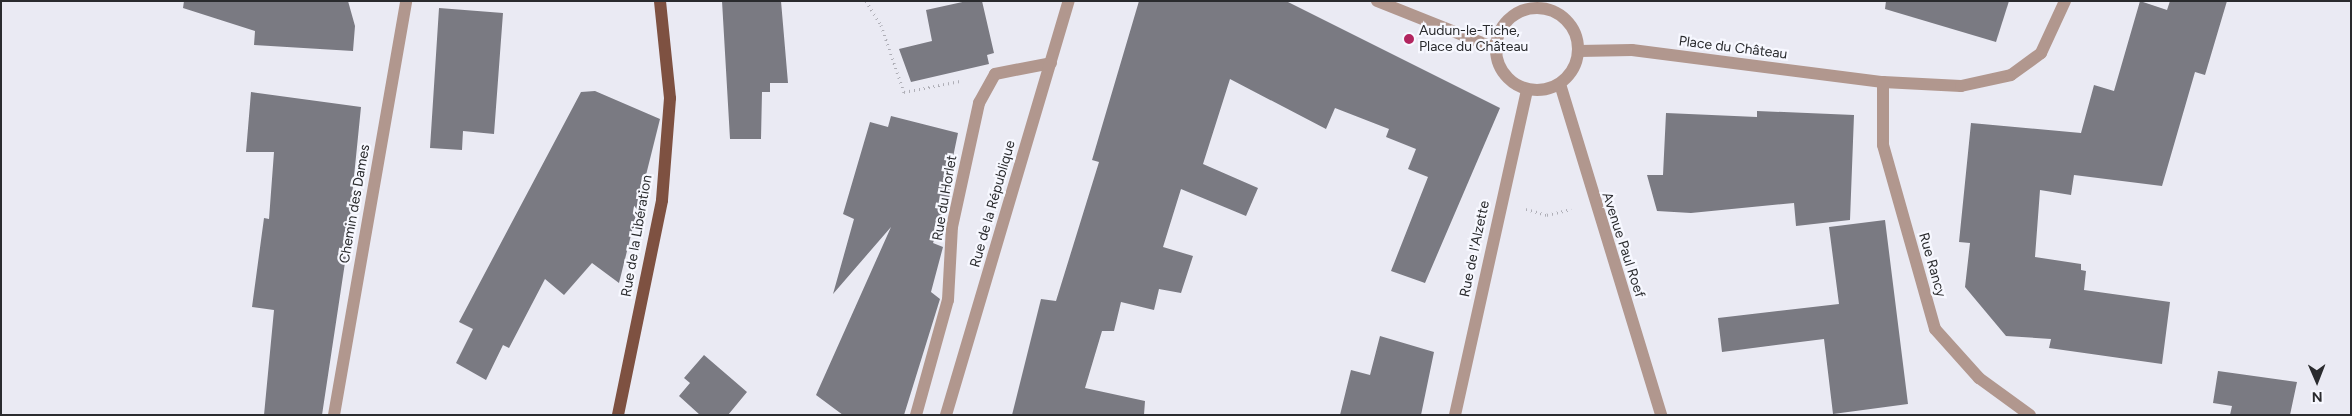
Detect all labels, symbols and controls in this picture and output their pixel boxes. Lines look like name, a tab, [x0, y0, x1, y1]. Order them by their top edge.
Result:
place label: Audun-le-Tiche, Place du Château	[1419, 23, 1528, 56]
marker: Audun-le-Tiche, Place du Château	[1403, 33, 1415, 45]
street label: Place du Château	[1678, 33, 1788, 63]
street label: Rue de la République	[967, 139, 1019, 269]
street label: Chemin des Dames	[336, 143, 374, 265]
street label: Rue du Horlet	[929, 154, 961, 242]
street label: Rue de la Libération	[618, 174, 656, 298]
street label: Avenue Paul Roef	[1598, 190, 1648, 300]
street label: Rue de l'Alzette	[1457, 199, 1493, 299]
street label: Rue Rancy	[1915, 231, 1949, 299]
north arrow	[2292, 356, 2342, 406]
text: N	[2312, 388, 2323, 405]

